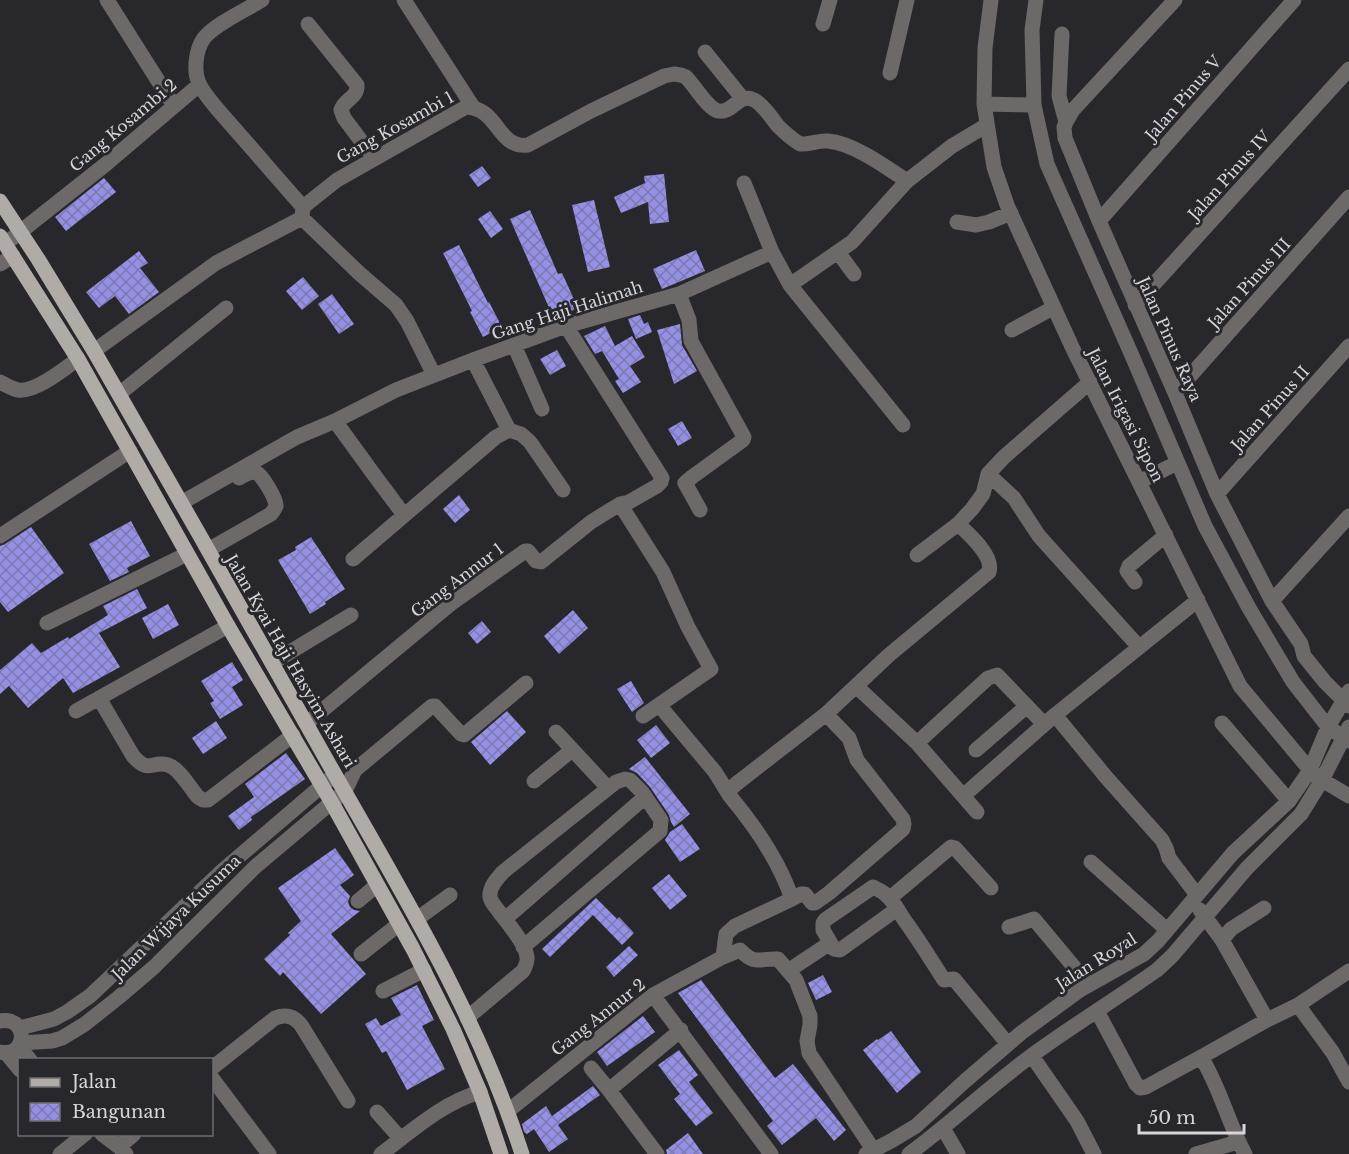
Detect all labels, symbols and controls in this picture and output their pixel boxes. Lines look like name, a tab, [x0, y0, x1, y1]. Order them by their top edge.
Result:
street label: Jalan Pinus V	[1139, 51, 1226, 146]
street label: Gang Kosambi 2	[65, 74, 181, 176]
street label: Gang Kosambi 1	[333, 86, 457, 168]
street label: Jalan Pinus IV	[1182, 126, 1275, 225]
street label: Jalan Pinus III	[1202, 234, 1295, 334]
street label: Jalan Pinus Raya	[1133, 272, 1207, 405]
street label: Gang Haji Halimah	[489, 276, 645, 344]
street label: Jalan Irigasi Sipon	[1083, 343, 1168, 485]
street label: Jalan Pinus II	[1225, 361, 1313, 456]
street label: Gang Annur 1	[407, 539, 507, 621]
street label: Jalan Kyai Haji Hasyim Ashari	[221, 549, 361, 772]
street label: Jalan Wijaya Kusuma	[106, 850, 245, 985]
street label: Jalan Royal	[1050, 928, 1140, 995]
street label: Gang Annur 2	[547, 974, 649, 1060]
legend	[18, 1058, 213, 1136]
text: Jalan	[70, 1071, 117, 1093]
scale bar	[1139, 1097, 1244, 1135]
text: Bangunan	[72, 1101, 166, 1123]
text: 50 m	[1148, 1107, 1196, 1129]

